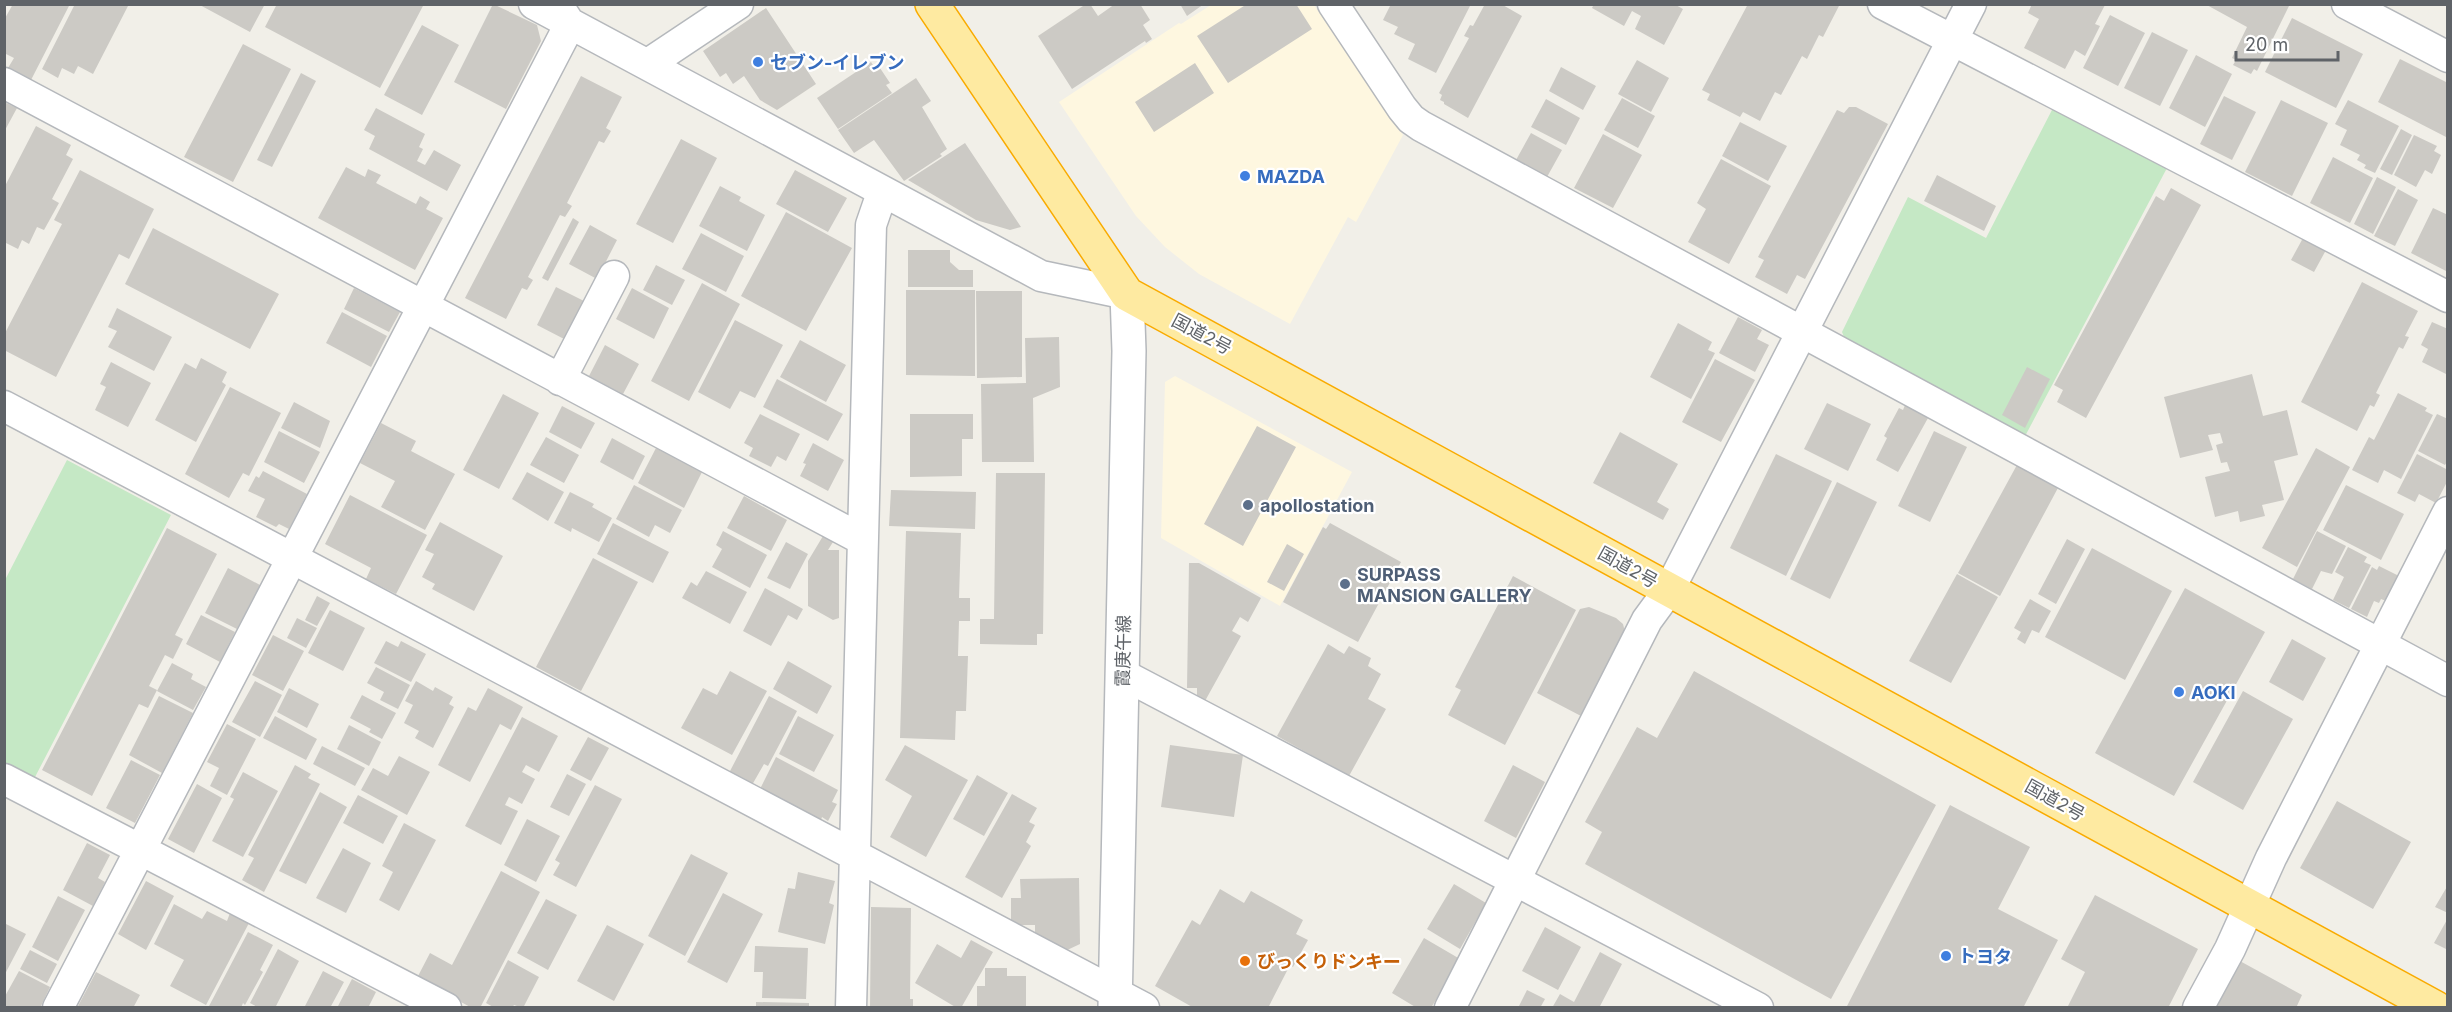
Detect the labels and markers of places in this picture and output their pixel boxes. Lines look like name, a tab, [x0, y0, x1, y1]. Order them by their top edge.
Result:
place label: セブン-イレブン	[770, 52, 904, 73]
marker: セブン-イレブン	[751, 55, 765, 69]
place label: MAZDA	[1257, 166, 1325, 187]
marker: MAZDA	[1238, 169, 1252, 183]
place label: apollostation	[1260, 495, 1375, 516]
marker: apollostation	[1241, 498, 1255, 512]
place label: SURPASS MANSION GALLERY	[1357, 564, 1532, 606]
marker: SURPASS MANSION GALLERY	[1338, 577, 1352, 591]
place label: AOKI	[2191, 682, 2236, 703]
marker: AOKI	[2172, 685, 2186, 699]
place label: トヨタ	[1958, 946, 2012, 967]
marker: トヨタ	[1939, 949, 1953, 963]
place label: びっくりドンキー	[1257, 951, 1401, 972]
marker: びっくりドンキー	[1238, 954, 1252, 968]

